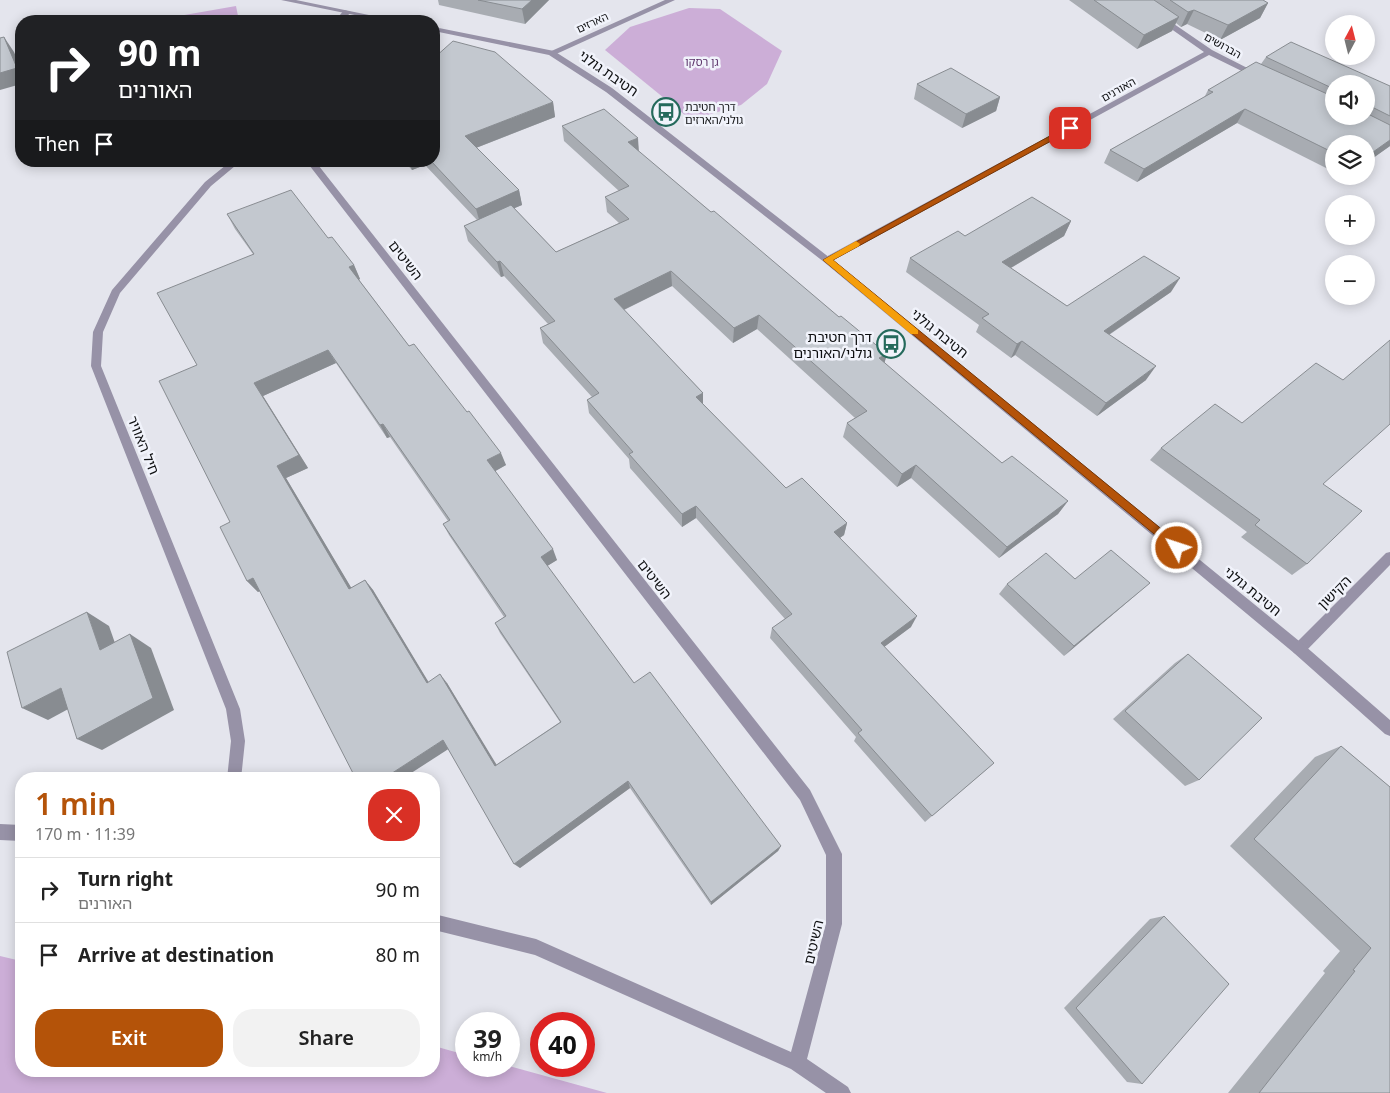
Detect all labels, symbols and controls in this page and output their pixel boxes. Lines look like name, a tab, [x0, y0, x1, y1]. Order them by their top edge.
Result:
street label: הארזים	[574, 8, 611, 36]
north arrow	[1325, 15, 1375, 65]
map controls	[1325, 15, 1375, 305]
text: 90 m	[118, 29, 201, 76]
street label: הברושים	[1202, 29, 1244, 61]
icon: right	[35, 35, 100, 100]
street label: חטיבת גולני	[575, 46, 643, 100]
park label: גן רסקו	[685, 54, 719, 69]
street label: האורנים	[1098, 73, 1138, 105]
text: האורנים	[118, 74, 193, 104]
button: sound	[1325, 75, 1375, 125]
bus stop icon: דרך חטיבת גולני/הארזים	[651, 97, 681, 127]
place label: דרך חטיבת גולני/הארזים	[685, 99, 743, 127]
pin	[1049, 107, 1091, 149]
icon: arrive	[1056, 114, 1084, 142]
icon: arrive	[90, 130, 118, 158]
text: Then	[35, 131, 80, 157]
button: layers	[1325, 135, 1375, 185]
button: +	[1325, 195, 1375, 245]
street label: השיטים	[385, 236, 427, 284]
button: −	[1325, 255, 1375, 305]
street label: חטיבת גולני	[907, 304, 973, 362]
place label: דרך חטיבת גולני/האורנים	[793, 327, 872, 362]
bus stop icon: דרך חטיבת גולני/האורנים	[876, 329, 906, 359]
street label: חיל האוויר	[124, 413, 164, 477]
position arrow	[1150, 521, 1202, 573]
street label: השיטים	[634, 555, 676, 603]
street label: חטיבת גולני	[1220, 562, 1286, 620]
street label: הקישון	[1313, 571, 1355, 613]
text: 1 min	[35, 783, 116, 824]
button: close	[368, 789, 420, 841]
text: 170 m · 11:39	[35, 823, 135, 845]
text: Turn right	[78, 866, 173, 892]
icon: right	[35, 876, 63, 904]
text: 90 m	[376, 877, 420, 903]
text: האורנים	[78, 892, 132, 914]
street label: השיטים	[799, 918, 827, 966]
icon: arrive	[35, 941, 63, 969]
text: Arrive at destination	[78, 942, 274, 968]
text: 80 m	[376, 942, 420, 968]
button: Exit	[35, 1009, 223, 1067]
button: Share	[233, 1009, 420, 1067]
speed limit sign: 40	[530, 1012, 595, 1077]
text: 39	[473, 1021, 502, 1055]
text: km/h	[473, 1048, 502, 1065]

